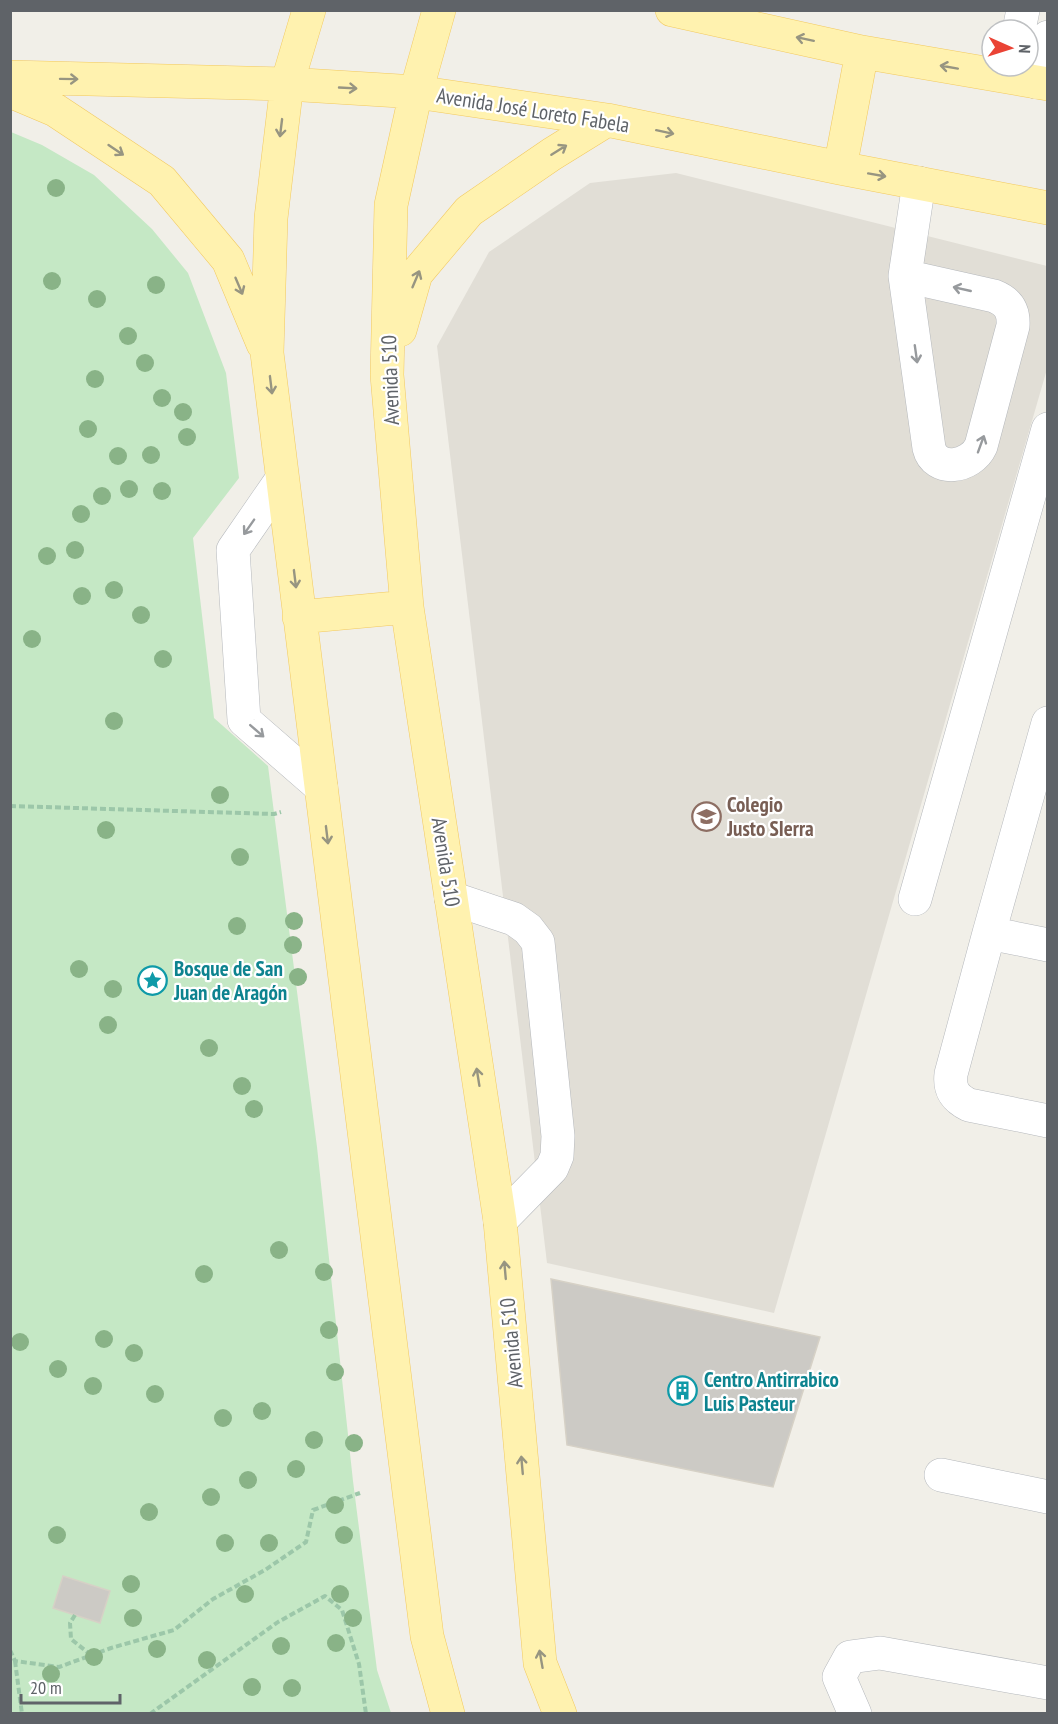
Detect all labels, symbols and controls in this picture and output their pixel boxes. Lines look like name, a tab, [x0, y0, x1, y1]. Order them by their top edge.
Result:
north arrow	[980, 18, 1040, 78]
one-way arrow	[795, 33, 814, 45]
text: N	[1015, 44, 1035, 54]
one-way arrow	[939, 61, 959, 72]
one-way arrow	[58, 73, 78, 85]
street label: Avenida José Loreto Fabela	[435, 81, 631, 139]
one-way arrow	[337, 83, 357, 94]
one-way arrow	[276, 118, 287, 138]
one-way arrow	[655, 127, 675, 138]
one-way arrow	[550, 144, 567, 156]
one-way arrow	[107, 145, 124, 157]
one-way arrow	[867, 170, 886, 181]
one-way arrow	[411, 270, 422, 289]
one-way arrow	[234, 276, 245, 295]
one-way arrow	[953, 282, 972, 294]
street label: Avenida 510	[375, 334, 405, 426]
one-way arrow	[911, 344, 922, 364]
one-way arrow	[266, 375, 277, 395]
one-way arrow	[976, 435, 987, 454]
one-way arrow	[243, 518, 255, 534]
one-way arrow	[289, 568, 300, 588]
one-way arrow	[249, 725, 265, 738]
place label: Colegio Justo SIerra	[726, 791, 814, 842]
school or university icon: Colegio Justo SIerra	[690, 800, 722, 832]
street label: Avenida 510	[426, 815, 466, 909]
one-way arrow	[321, 824, 332, 844]
place label: Bosque de San Juan de Aragón	[173, 955, 287, 1006]
place icon: Bosque de San Juan de Aragón	[137, 964, 169, 996]
one-way arrow	[473, 1068, 484, 1088]
one-way arrow	[499, 1261, 510, 1281]
street label: Avenida 510	[494, 1297, 528, 1389]
place label: Centro Antirrabico Luis Pasteur	[704, 1366, 839, 1417]
building icon: Centro Antirrabico Luis Pasteur	[667, 1375, 699, 1407]
one-way arrow	[516, 1455, 527, 1475]
one-way arrow	[535, 1649, 546, 1669]
scale bar	[21, 1667, 120, 1705]
text: 20 m	[30, 1676, 62, 1699]

